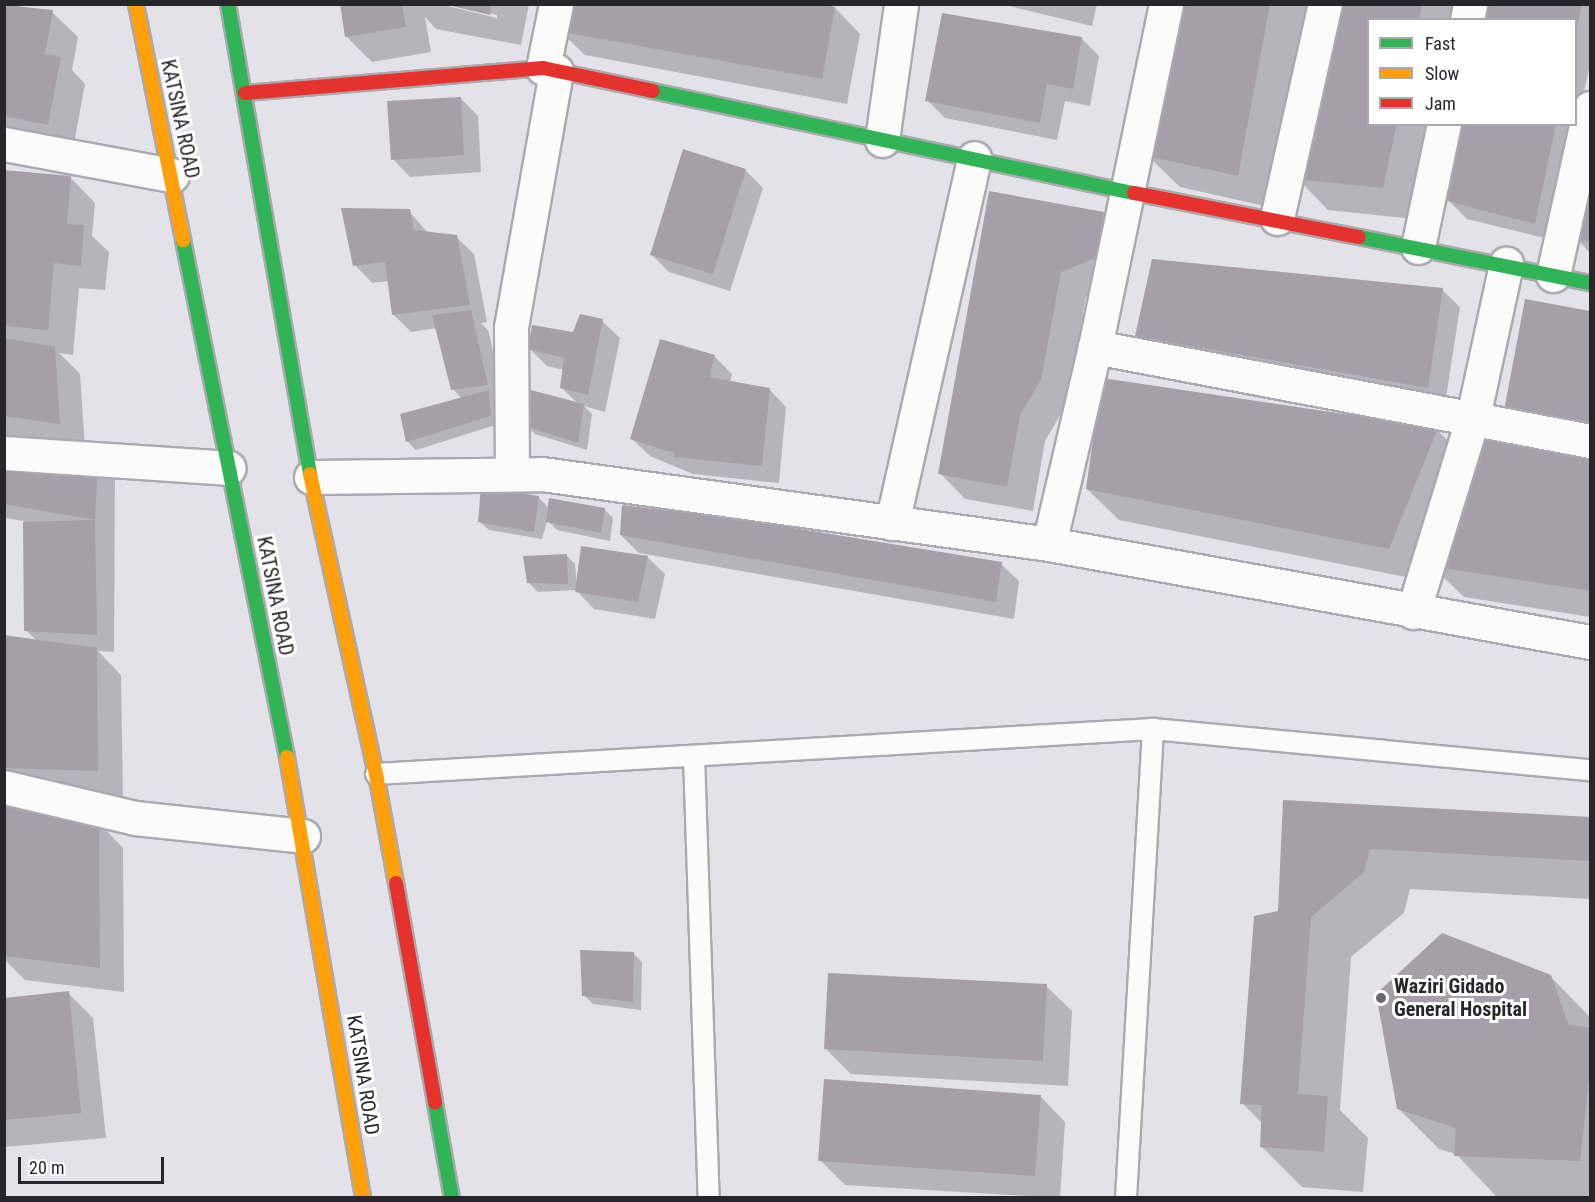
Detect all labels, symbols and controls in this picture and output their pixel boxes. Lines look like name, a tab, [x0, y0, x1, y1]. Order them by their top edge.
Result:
legend	[1367, 18, 1577, 126]
text: Fast	[1425, 33, 1456, 54]
street label: KATSINA ROAD	[156, 57, 204, 181]
text: Slow	[1425, 63, 1459, 84]
text: Jam	[1425, 93, 1456, 114]
street label: KATSINA ROAD	[252, 534, 298, 658]
place label: Waziri Gidado General Hospital	[1394, 975, 1527, 1022]
marker: Waziri Gidado General Hospital	[1372, 989, 1390, 1007]
street label: KATSINA ROAD	[342, 1013, 384, 1137]
scale bar	[21, 1145, 166, 1183]
text: 20 m	[29, 1157, 64, 1178]

